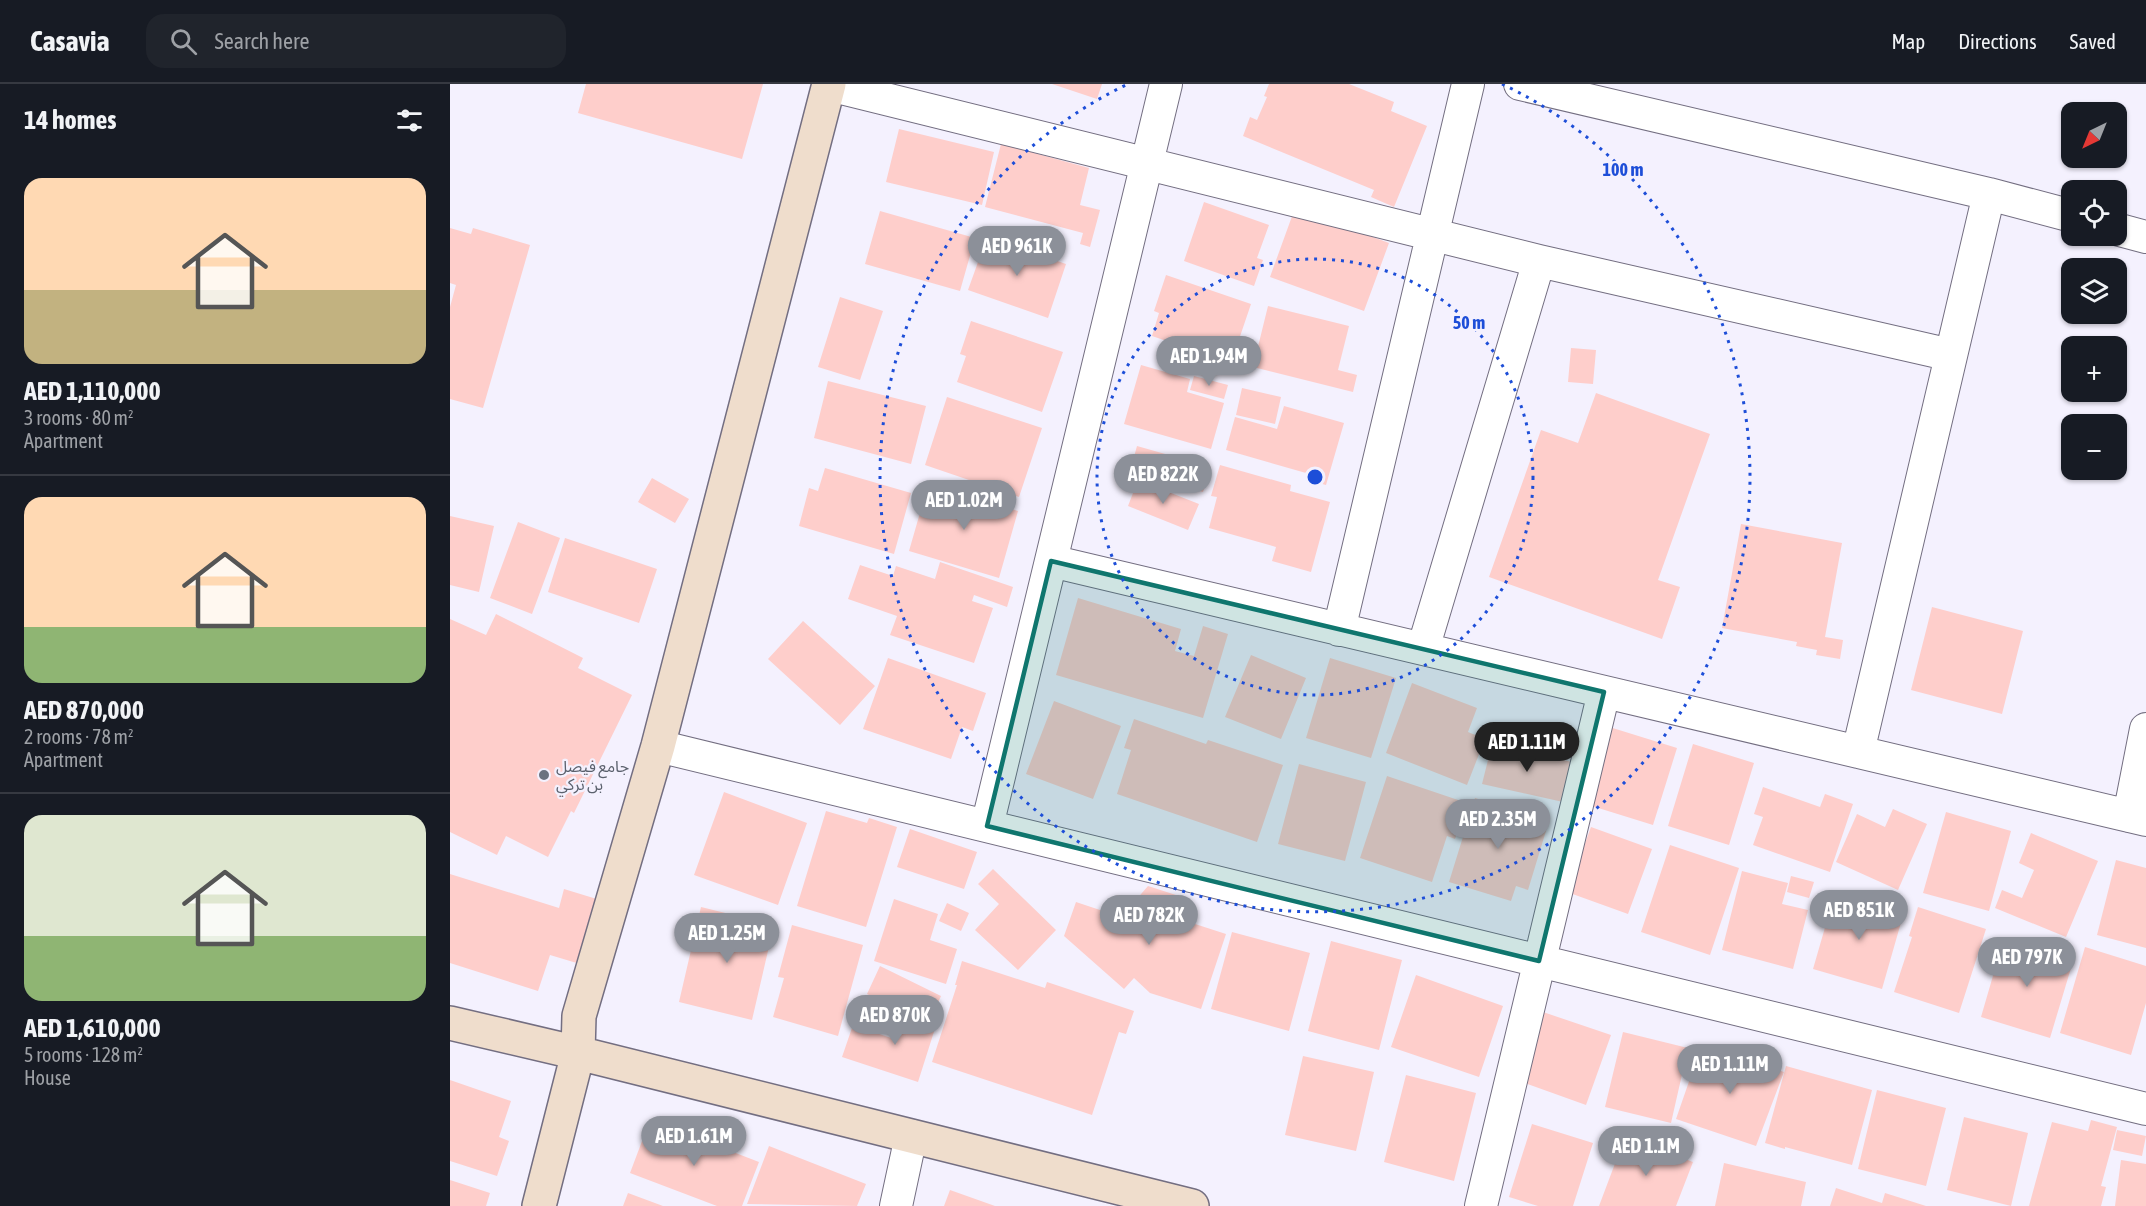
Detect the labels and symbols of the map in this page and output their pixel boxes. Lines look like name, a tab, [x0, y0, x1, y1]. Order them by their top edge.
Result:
north arrow	[2061, 102, 2127, 168]
text: 100 m	[1603, 159, 1643, 180]
pin: AED 961K	[955, 226, 1079, 277]
text: 50 m	[1453, 312, 1485, 333]
pin: AED 1.94M	[1140, 336, 1278, 387]
pin: AED 822K	[1101, 454, 1225, 505]
centre of rings	[1305, 467, 1325, 487]
pin: AED 1.02M	[895, 480, 1033, 531]
pin: AED 1.11M	[1458, 722, 1596, 773]
place label: جامع فيصل بن تركي	[556, 757, 629, 797]
marker: جامع فيصل بن تركي	[537, 768, 551, 782]
pin: AED 2.35M	[1429, 799, 1567, 850]
pin: AED 851K	[1797, 890, 1921, 941]
pin: AED 782K	[1087, 895, 1211, 946]
pin: AED 1.25M	[658, 913, 796, 964]
pin: AED 797K	[1965, 937, 2089, 988]
pin: AED 870K	[833, 995, 957, 1046]
pin: AED 1.11M	[1661, 1044, 1799, 1095]
pin: AED 1.61M	[625, 1116, 763, 1167]
pin: AED 1.1M	[1584, 1126, 1708, 1177]

